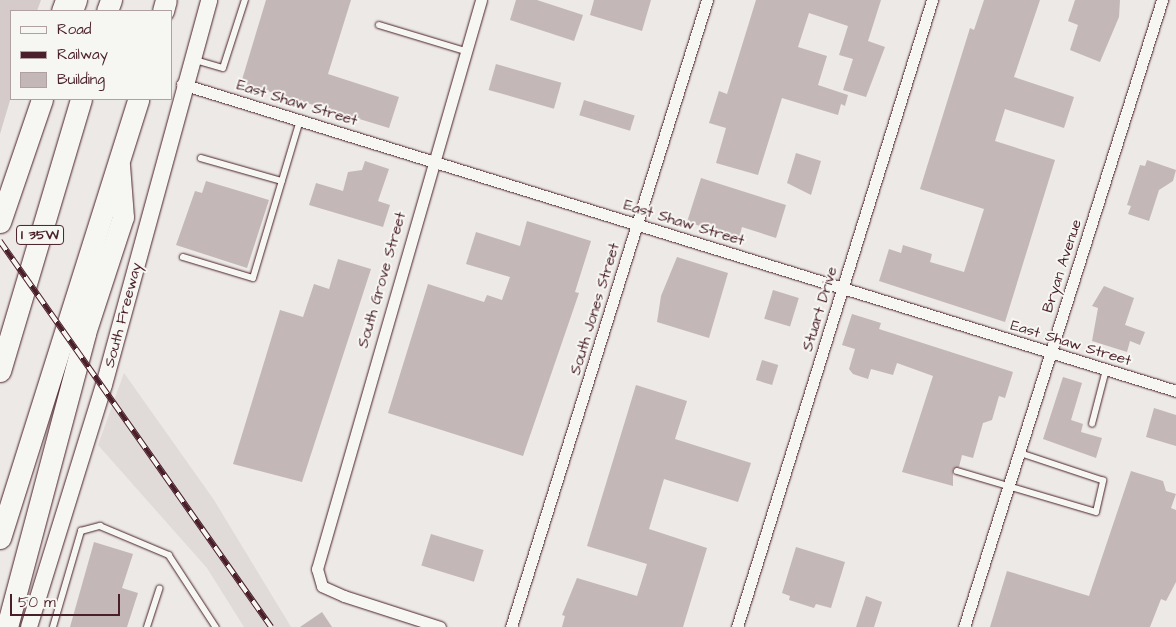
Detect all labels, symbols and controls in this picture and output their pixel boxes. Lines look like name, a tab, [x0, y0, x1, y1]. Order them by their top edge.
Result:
legend	[10, 10, 172, 100]
text: Road	[57, 19, 91, 40]
text: Railway	[57, 44, 108, 65]
text: Building	[57, 69, 105, 90]
street label: East Shaw Street	[234, 76, 360, 130]
street label: East Shaw Street	[621, 196, 747, 250]
street label: South Grove Street	[354, 210, 410, 350]
street label: Bryan Avenue	[1038, 217, 1086, 315]
road number: I 35W	[15, 224, 65, 246]
street label: South Jones Street	[566, 241, 624, 377]
street label: South Freeway	[100, 260, 146, 370]
street label: Stuart Drive	[799, 265, 841, 353]
street label: East Shaw Street	[1008, 316, 1134, 370]
scale bar	[12, 584, 122, 616]
text: 50 m	[18, 592, 56, 613]

